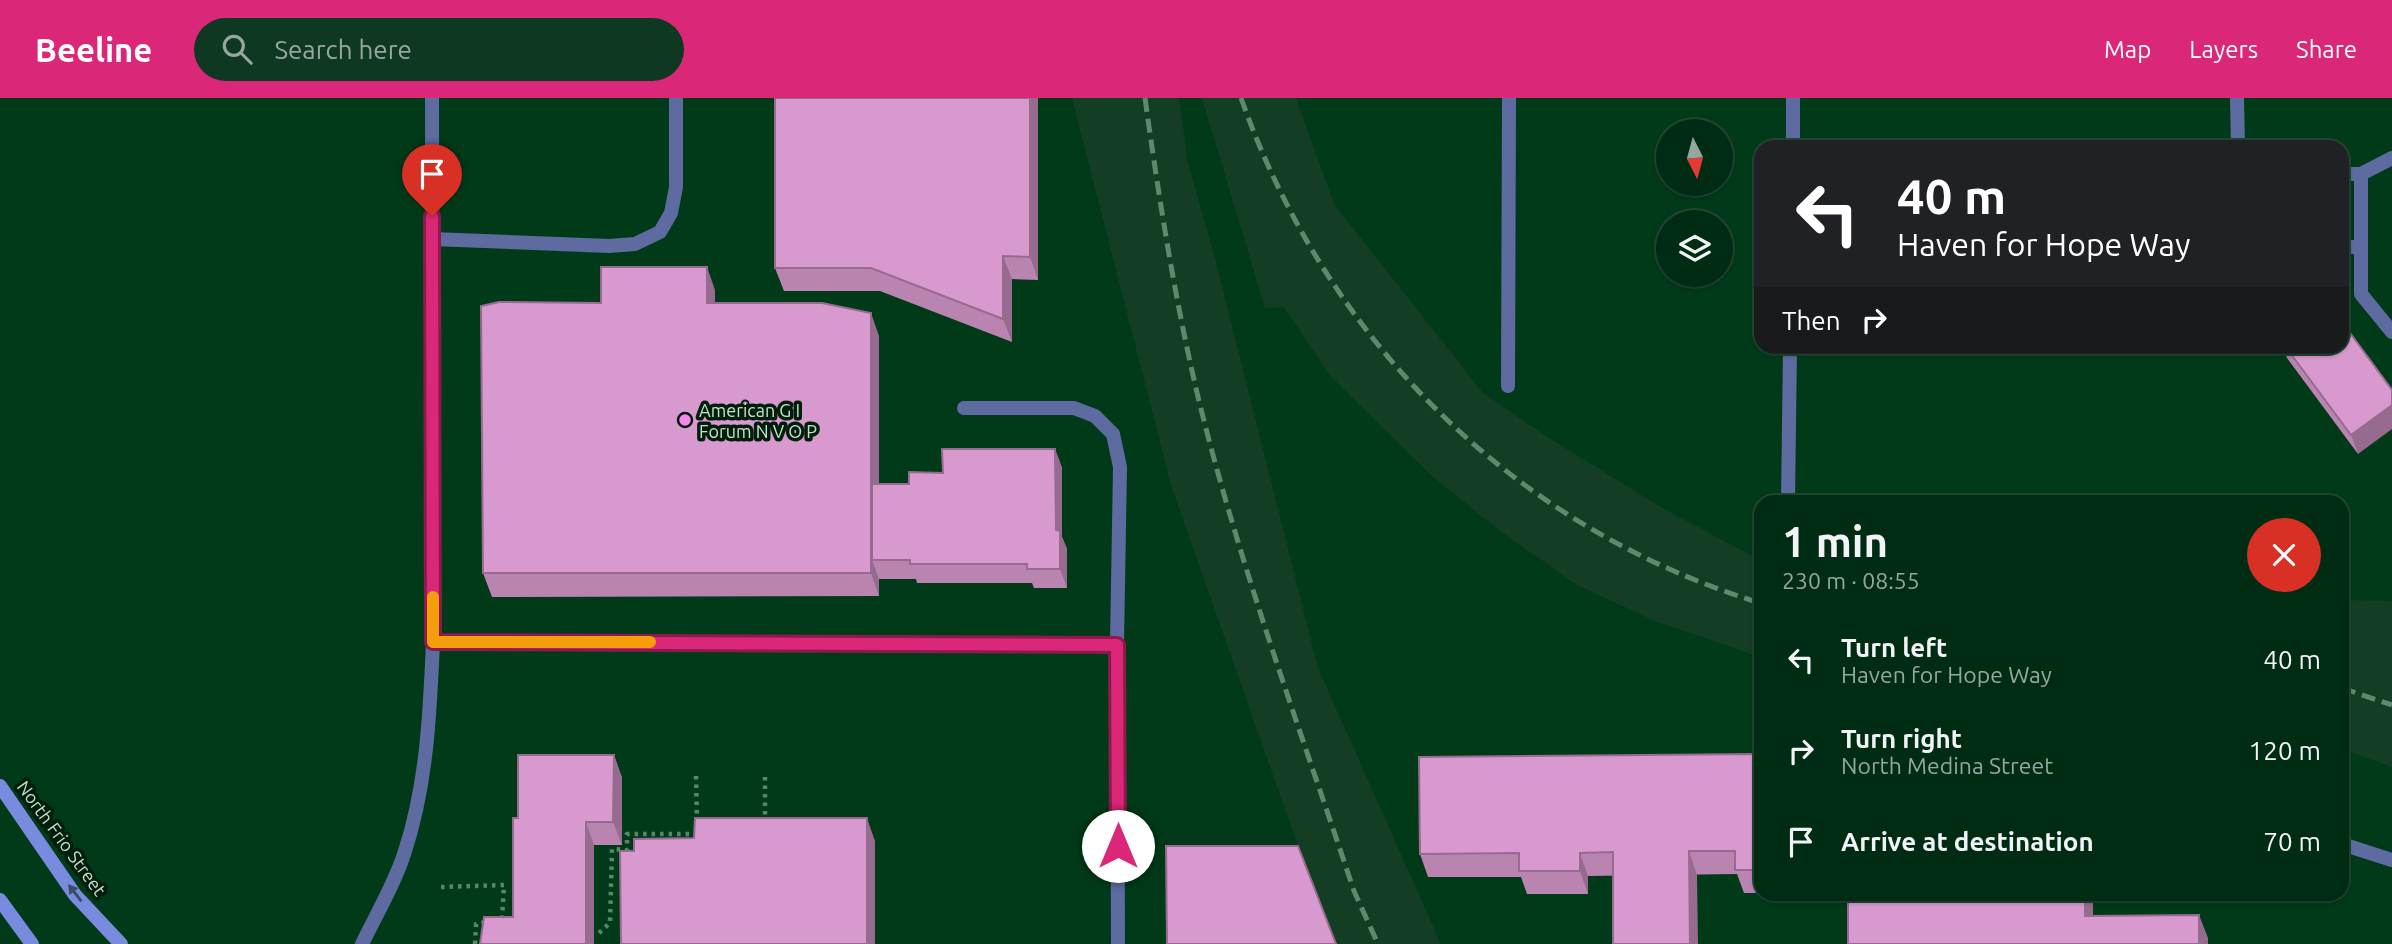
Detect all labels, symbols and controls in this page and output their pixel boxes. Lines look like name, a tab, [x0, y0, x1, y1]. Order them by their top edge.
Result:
search box	[194, 18, 684, 81]
icon: search	[218, 30, 256, 68]
text: Beeline	[35, 31, 152, 68]
text: Search here	[274, 35, 412, 64]
text: Map	[2104, 36, 2151, 63]
text: Layers	[2189, 36, 2258, 63]
text: Share	[2296, 36, 2357, 63]
north arrow	[1656, 119, 1732, 196]
map controls	[1656, 119, 1733, 287]
pin	[402, 144, 462, 216]
icon: arrive	[413, 155, 451, 193]
icon: left	[1782, 168, 1873, 259]
text: 40 m	[1897, 168, 2006, 223]
button: layers	[1656, 210, 1733, 287]
text: Haven for Hope Way	[1897, 226, 2190, 262]
icon: right	[1855, 301, 1893, 339]
text: Then	[1782, 306, 1841, 335]
place label: American G I Forum N V O P	[699, 400, 817, 441]
marker: American G I Forum N V O P	[677, 412, 693, 428]
text: 1 min	[1782, 518, 1888, 565]
button: close	[2247, 518, 2321, 592]
text: 230 m · 08:55	[1782, 568, 1920, 593]
text: Turn left	[1841, 633, 1947, 662]
icon: left	[1782, 641, 1820, 679]
text: 40 m	[2263, 645, 2321, 674]
text: Haven for Hope Way	[1841, 662, 2052, 687]
text: Turn right	[1841, 724, 1962, 753]
icon: right	[1782, 732, 1820, 770]
text: 120 m	[2249, 736, 2321, 765]
text: North Medina Street	[1841, 753, 2053, 778]
street label: North Frio Street	[14, 777, 110, 899]
position arrow	[1081, 809, 1155, 883]
icon: arrive	[1782, 823, 1820, 861]
text: Arrive at destination	[1841, 827, 2094, 856]
text: 70 m	[2263, 827, 2321, 856]
one-way arrow	[68, 885, 83, 903]

